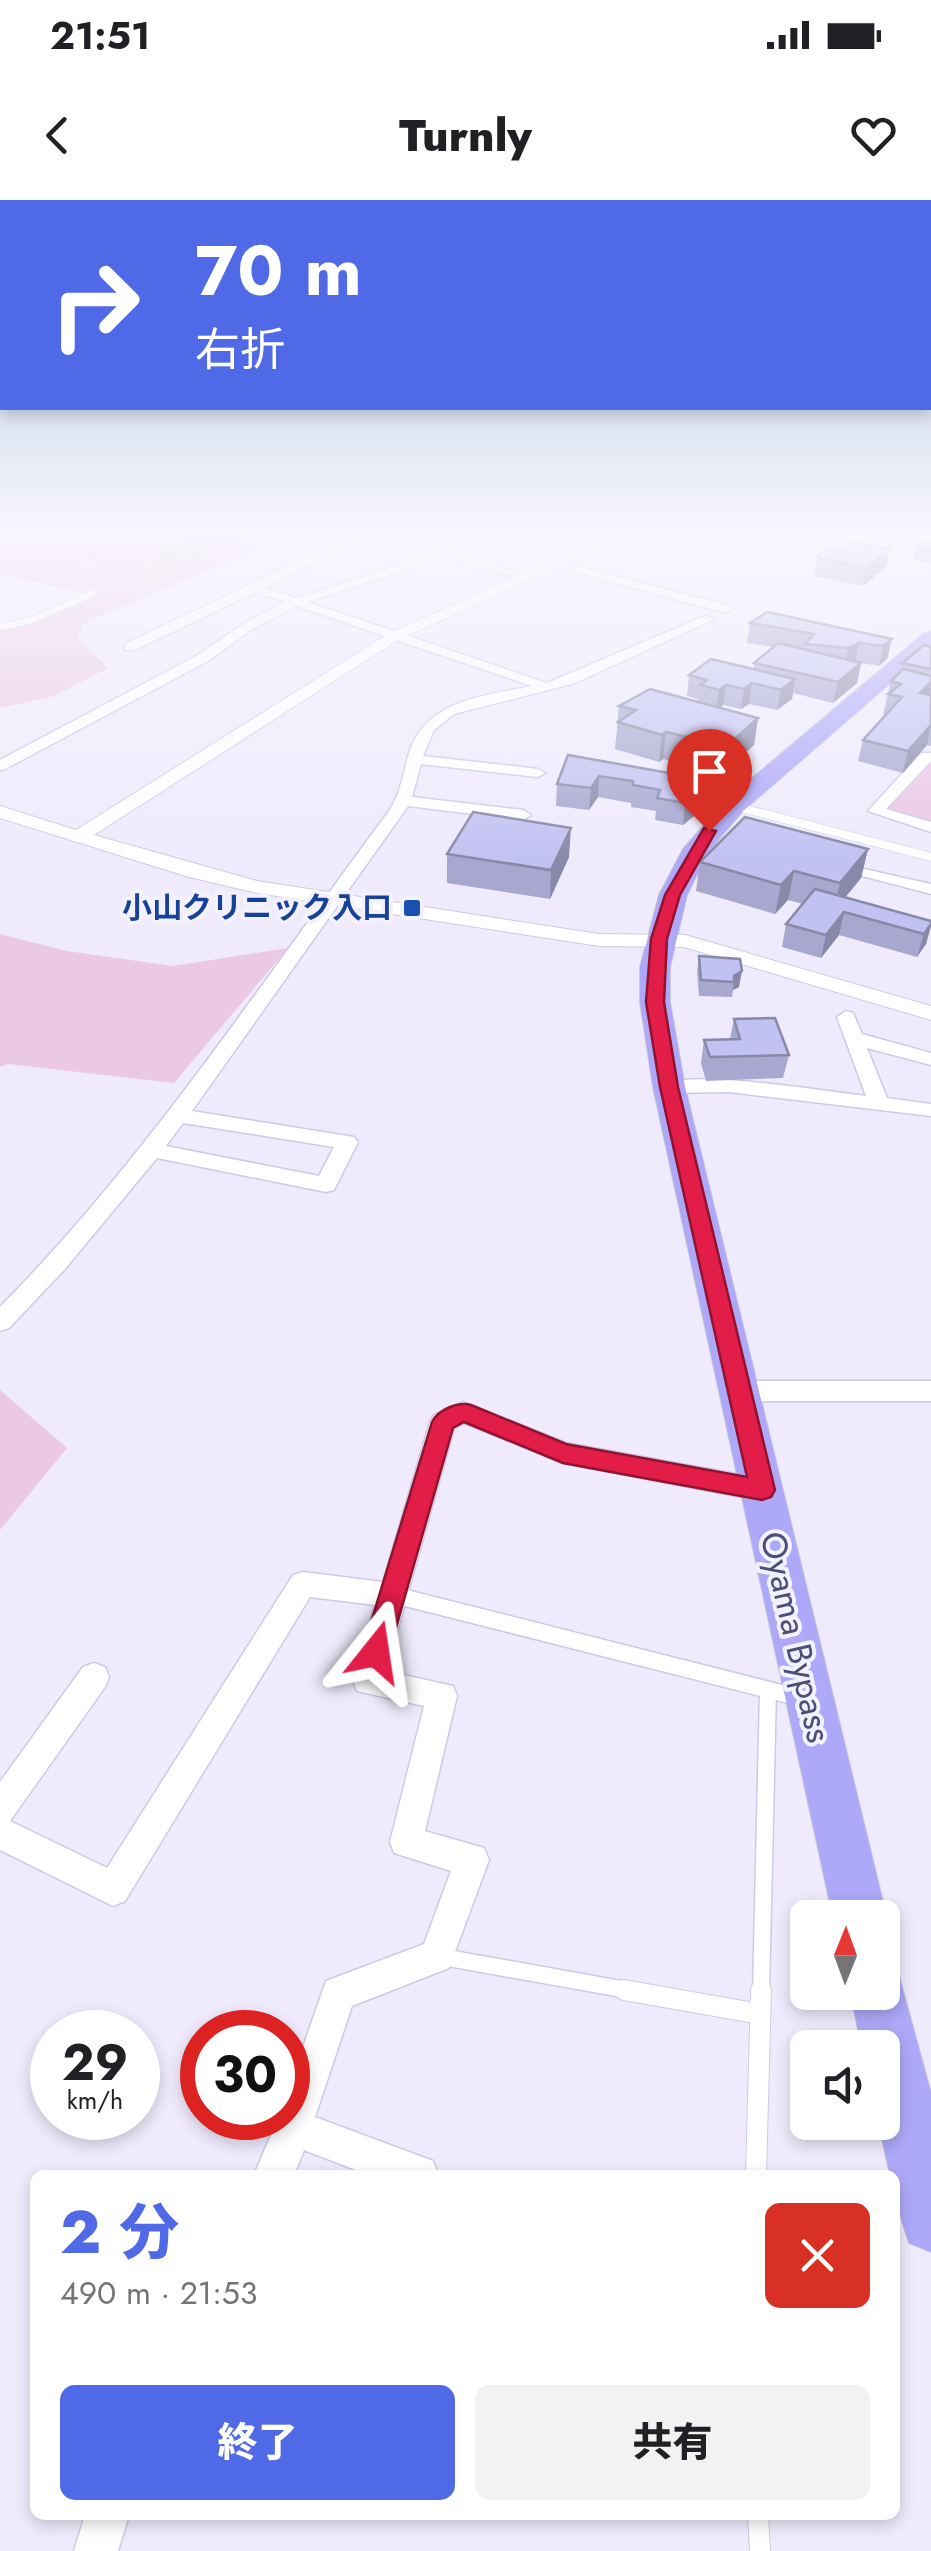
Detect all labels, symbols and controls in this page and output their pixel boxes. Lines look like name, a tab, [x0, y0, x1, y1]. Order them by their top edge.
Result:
text: 21:51	[50, 8, 150, 63]
text: Turnly	[399, 103, 532, 168]
icon: back	[30, 108, 85, 163]
icon: heart	[846, 108, 901, 163]
text: 70 m	[195, 220, 362, 321]
icon: right	[30, 240, 160, 370]
text: 右折	[195, 317, 285, 382]
pin	[667, 729, 752, 832]
icon: arrive	[682, 744, 737, 799]
place label: 小山クリニック入口	[122, 886, 392, 929]
marker: 小山クリニック入口	[401, 897, 423, 919]
street label: Oyama Bypass	[747, 1527, 845, 1747]
position arrow	[324, 1600, 428, 1704]
north arrow	[790, 1900, 900, 2010]
map controls	[790, 1900, 900, 2140]
speed limit sign: 30	[180, 2010, 310, 2140]
text: 29	[62, 2026, 128, 2099]
button: sound	[790, 2030, 900, 2140]
text: km/h	[67, 2082, 123, 2118]
text: 2 分	[60, 2189, 179, 2276]
button: close	[765, 2203, 870, 2308]
text: 490 m · 21:53	[60, 2270, 257, 2316]
button: 終了	[60, 2385, 455, 2500]
button: 共有	[475, 2385, 870, 2500]

